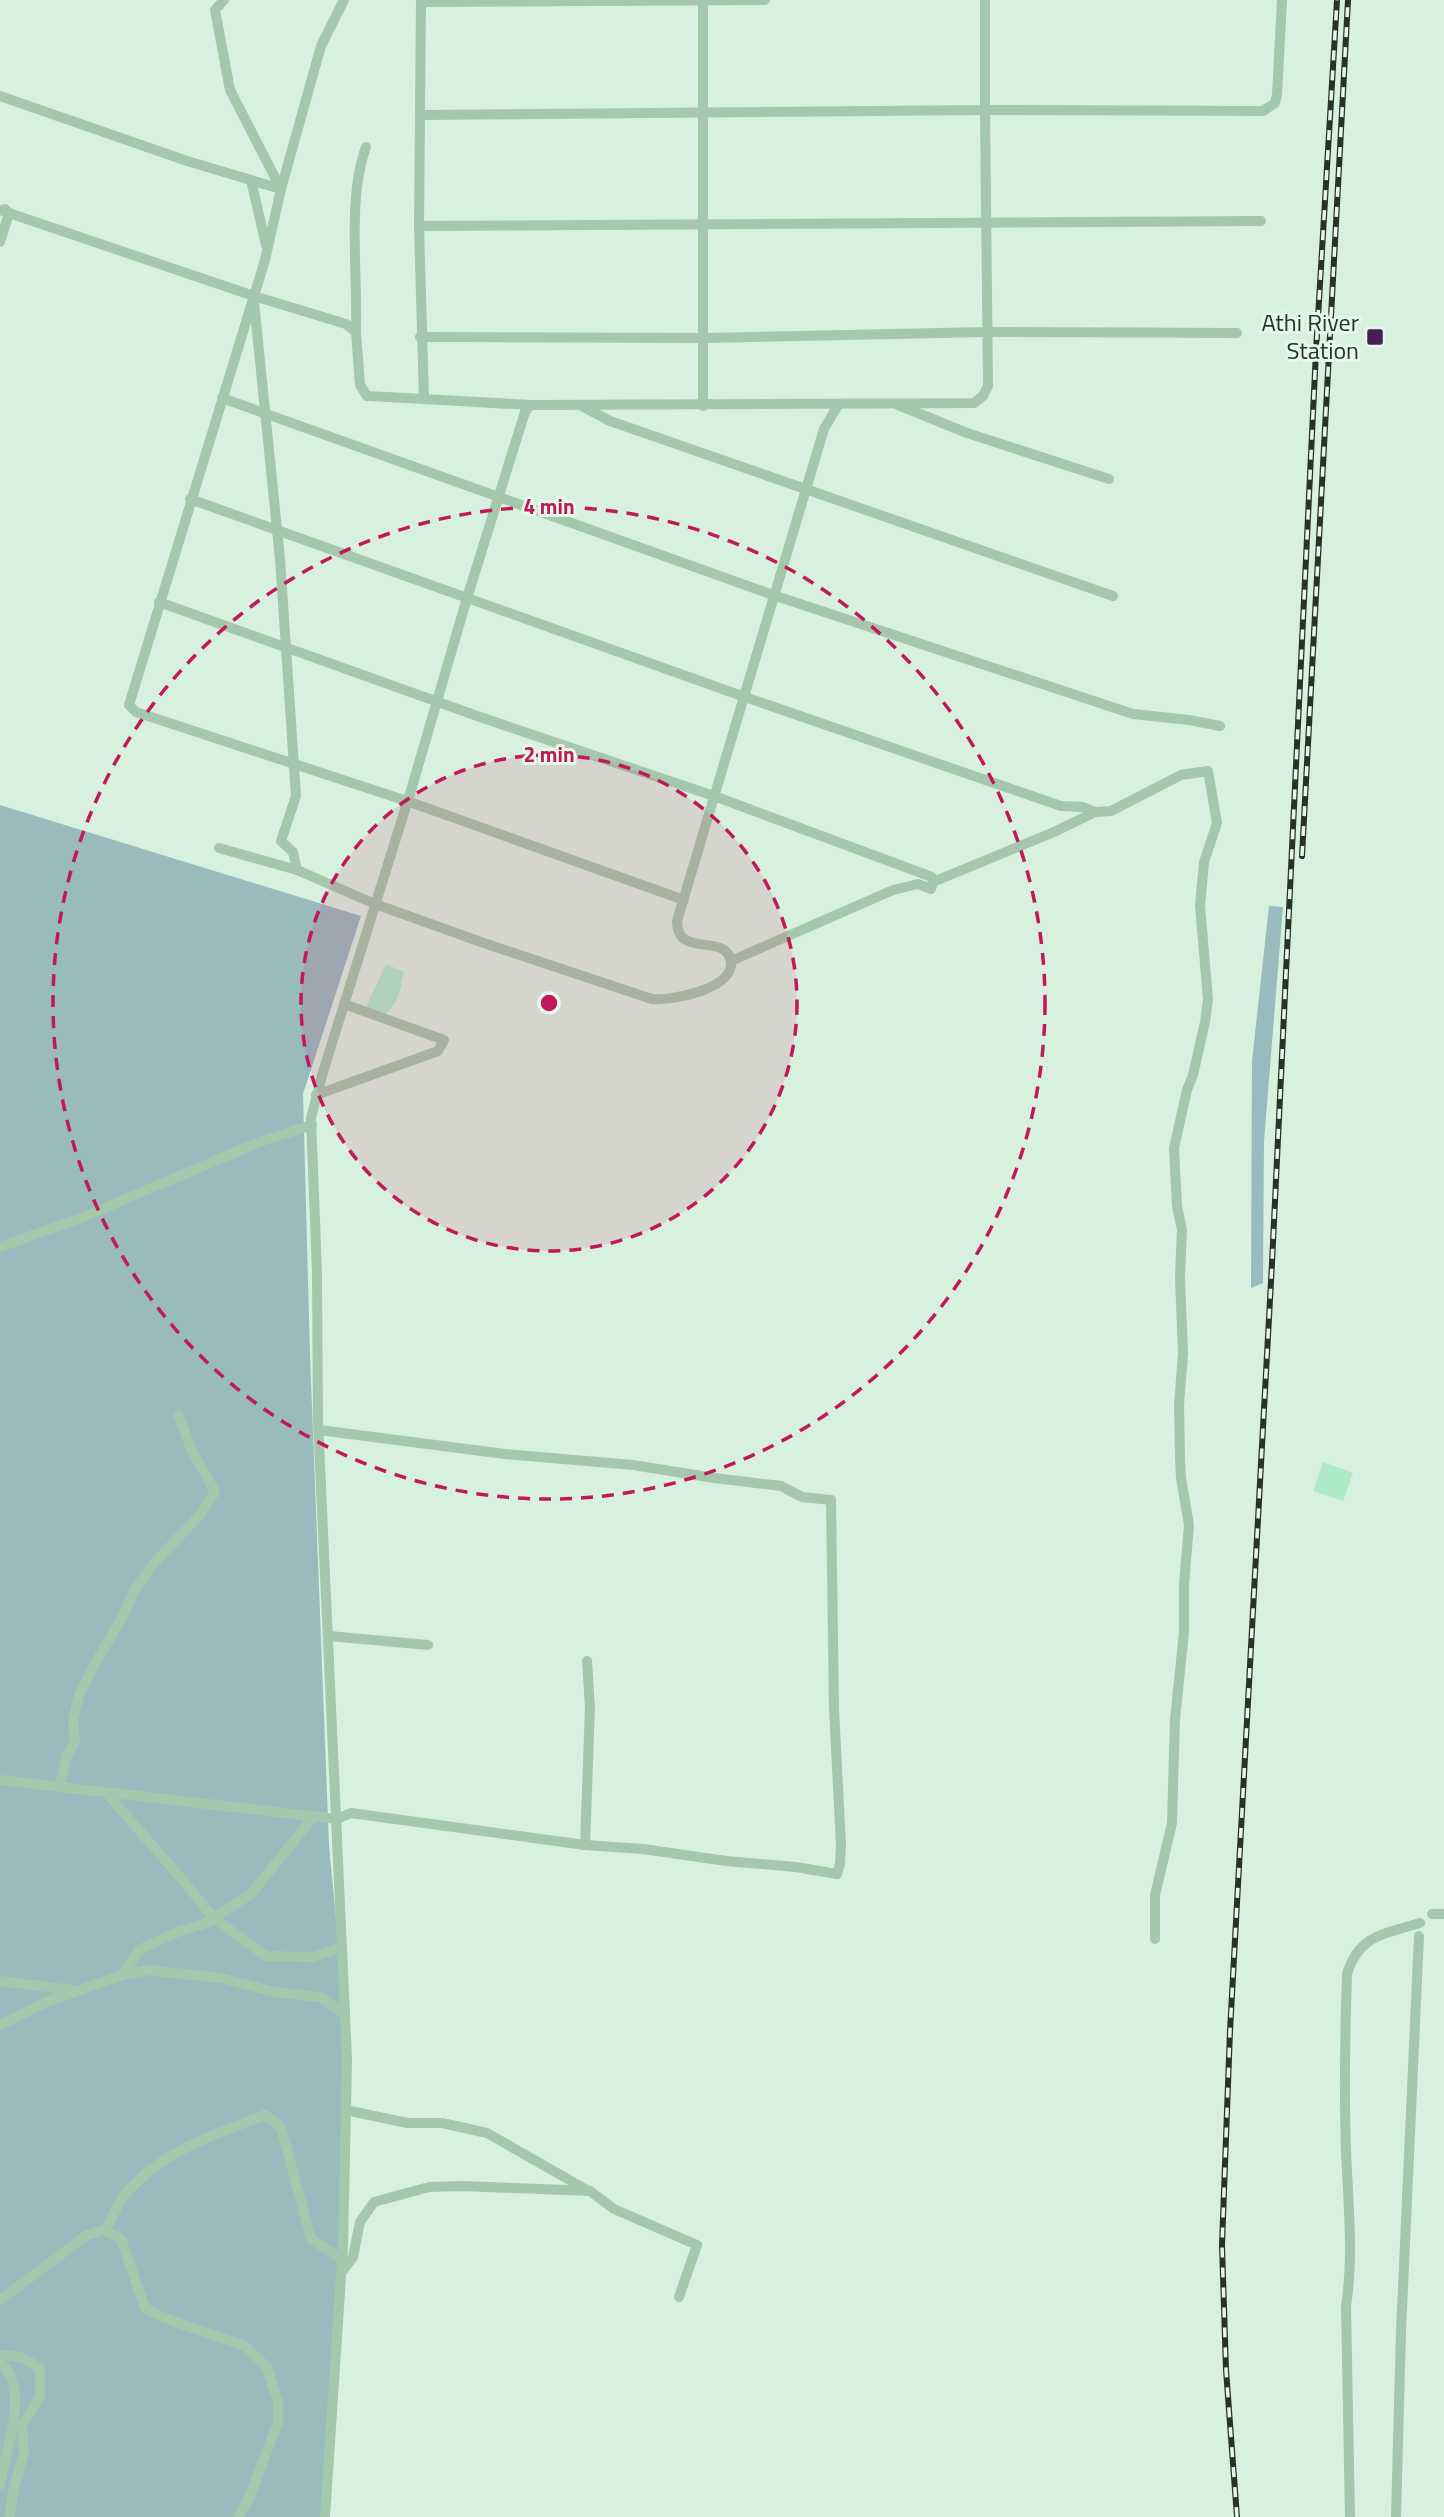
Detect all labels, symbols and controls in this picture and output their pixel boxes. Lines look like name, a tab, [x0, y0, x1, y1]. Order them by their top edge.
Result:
place label: Athi River Station	[1261, 304, 1359, 368]
marker: Athi River Station	[1365, 327, 1385, 347]
text: 4 min	[523, 490, 575, 522]
text: 2 min	[523, 738, 575, 770]
centre of rings	[537, 991, 561, 1015]

